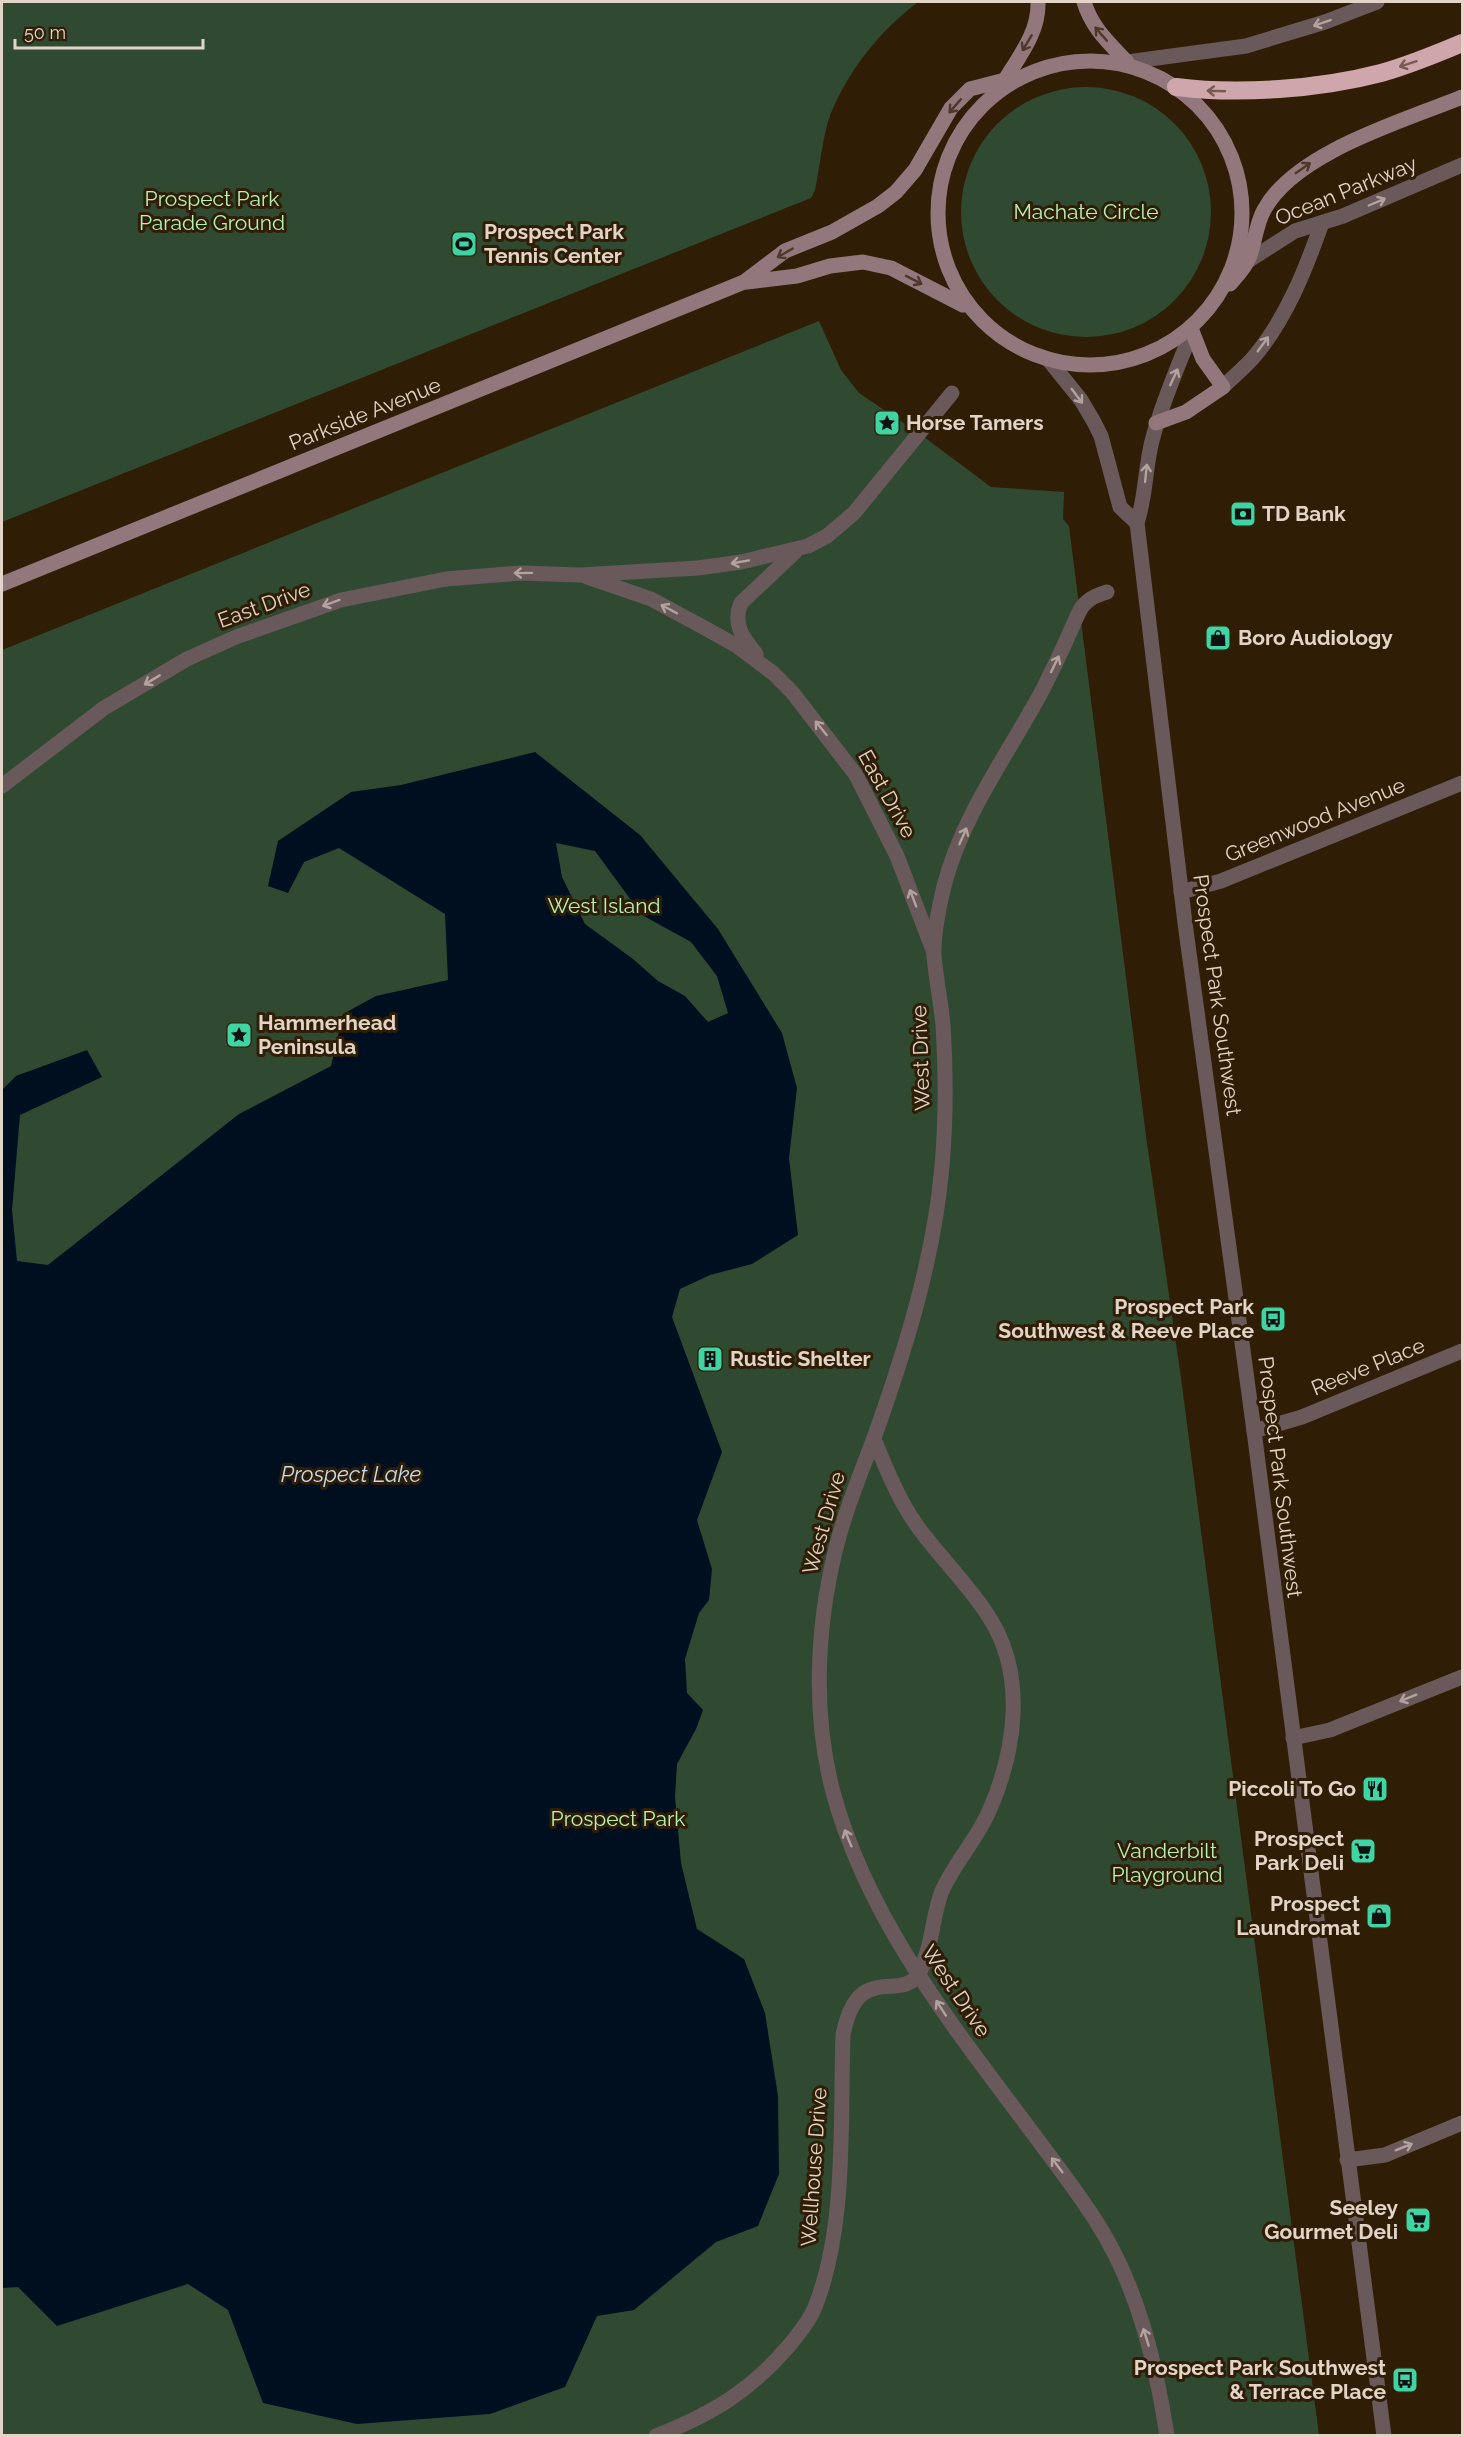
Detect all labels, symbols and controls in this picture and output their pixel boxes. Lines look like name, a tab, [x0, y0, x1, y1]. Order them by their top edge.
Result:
scale bar	[15, 12, 202, 50]
one-way arrow	[1313, 18, 1332, 29]
text: 50 m	[24, 22, 66, 43]
one-way arrow	[1094, 27, 1108, 42]
one-way arrow	[1021, 34, 1033, 51]
one-way arrow	[1399, 59, 1418, 70]
one-way arrow	[1206, 85, 1226, 97]
one-way arrow	[948, 98, 962, 113]
street label: Ocean Parkway	[1271, 151, 1420, 230]
one-way arrow	[1295, 162, 1311, 174]
park label: Prospect Park Parade Ground	[139, 186, 285, 235]
one-way arrow	[1367, 196, 1385, 207]
park label: Machate Circle	[1013, 199, 1159, 224]
place label: Prospect Park Tennis Center	[484, 219, 624, 268]
sports icon: Prospect Park Tennis Center	[449, 229, 479, 259]
one-way arrow	[777, 247, 794, 259]
one-way arrow	[905, 275, 923, 286]
one-way arrow	[1256, 336, 1269, 352]
one-way arrow	[1168, 368, 1180, 386]
street label: Parkside Avenue	[285, 372, 444, 455]
one-way arrow	[1070, 388, 1083, 404]
place icon: Horse Tamers	[872, 408, 902, 438]
place label: Horse Tamers	[906, 410, 1044, 435]
one-way arrow	[1141, 464, 1152, 484]
bank icon: TD Bank	[1228, 499, 1258, 529]
place label: TD Bank	[1262, 501, 1346, 526]
one-way arrow	[731, 557, 750, 568]
one-way arrow	[513, 568, 533, 579]
street label: East Drive	[214, 576, 314, 633]
one-way arrow	[322, 599, 341, 610]
one-way arrow	[661, 603, 678, 615]
shop icon: Boro Audiology	[1203, 623, 1233, 653]
place label: Boro Audiology	[1238, 625, 1393, 650]
one-way arrow	[1050, 656, 1061, 674]
one-way arrow	[144, 674, 161, 686]
one-way arrow	[814, 720, 827, 736]
street label: East Drive	[853, 745, 922, 842]
street label: Greenwood Avenue	[1221, 772, 1408, 867]
one-way arrow	[958, 827, 969, 845]
street label: Prospect Park Southwest	[1188, 873, 1247, 1117]
one-way arrow	[907, 889, 918, 908]
park label: West Island	[547, 893, 661, 918]
street label: West Drive	[906, 1005, 935, 1111]
place label: Hammerhead Peninsula	[258, 1010, 396, 1059]
place icon: Hammerhead Peninsula	[224, 1020, 254, 1050]
place label: Prospect Park Southwest & Reeve Place	[998, 1294, 1254, 1343]
bus stop icon: Prospect Park Southwest & Reeve Place	[1258, 1304, 1288, 1334]
street label: Reeve Place	[1307, 1332, 1428, 1401]
building icon: Rustic Shelter	[695, 1344, 725, 1374]
place label: Rustic Shelter	[730, 1346, 871, 1371]
street label: Prospect Park Southwest	[1253, 1355, 1308, 1599]
water label: Prospect Lake	[281, 1461, 422, 1487]
street label: West Drive	[797, 1469, 850, 1577]
one-way arrow	[1399, 1694, 1418, 1705]
restaurant icon: Piccoli To Go	[1360, 1774, 1390, 1804]
place label: Piccoli To Go	[1228, 1776, 1356, 1801]
park label: Prospect Park	[551, 1806, 685, 1831]
place label: Prospect Park Deli	[1254, 1826, 1344, 1875]
one-way arrow	[842, 1829, 853, 1848]
supermarket icon: Prospect Park Deli	[1348, 1836, 1378, 1866]
park label: Vanderbilt Playground	[1111, 1838, 1223, 1887]
place label: Prospect Laundromat	[1236, 1891, 1360, 1940]
shop icon: Prospect Laundromat	[1364, 1901, 1394, 1931]
street label: West Drive	[917, 1940, 996, 2041]
one-way arrow	[935, 2001, 947, 2017]
street label: Wellhouse Drive	[795, 2087, 832, 2247]
one-way arrow	[1394, 2141, 1412, 2152]
one-way arrow	[1050, 2158, 1063, 2174]
place label: Seeley Gourmet Deli	[1264, 2195, 1398, 2244]
supermarket icon: Seeley Gourmet Deli	[1403, 2205, 1433, 2235]
one-way arrow	[1140, 2328, 1151, 2347]
place label: Prospect Park Southwest & Terrace Place	[1134, 2355, 1386, 2404]
bus stop icon: Prospect Park Southwest & Terrace Place	[1390, 2365, 1420, 2395]

